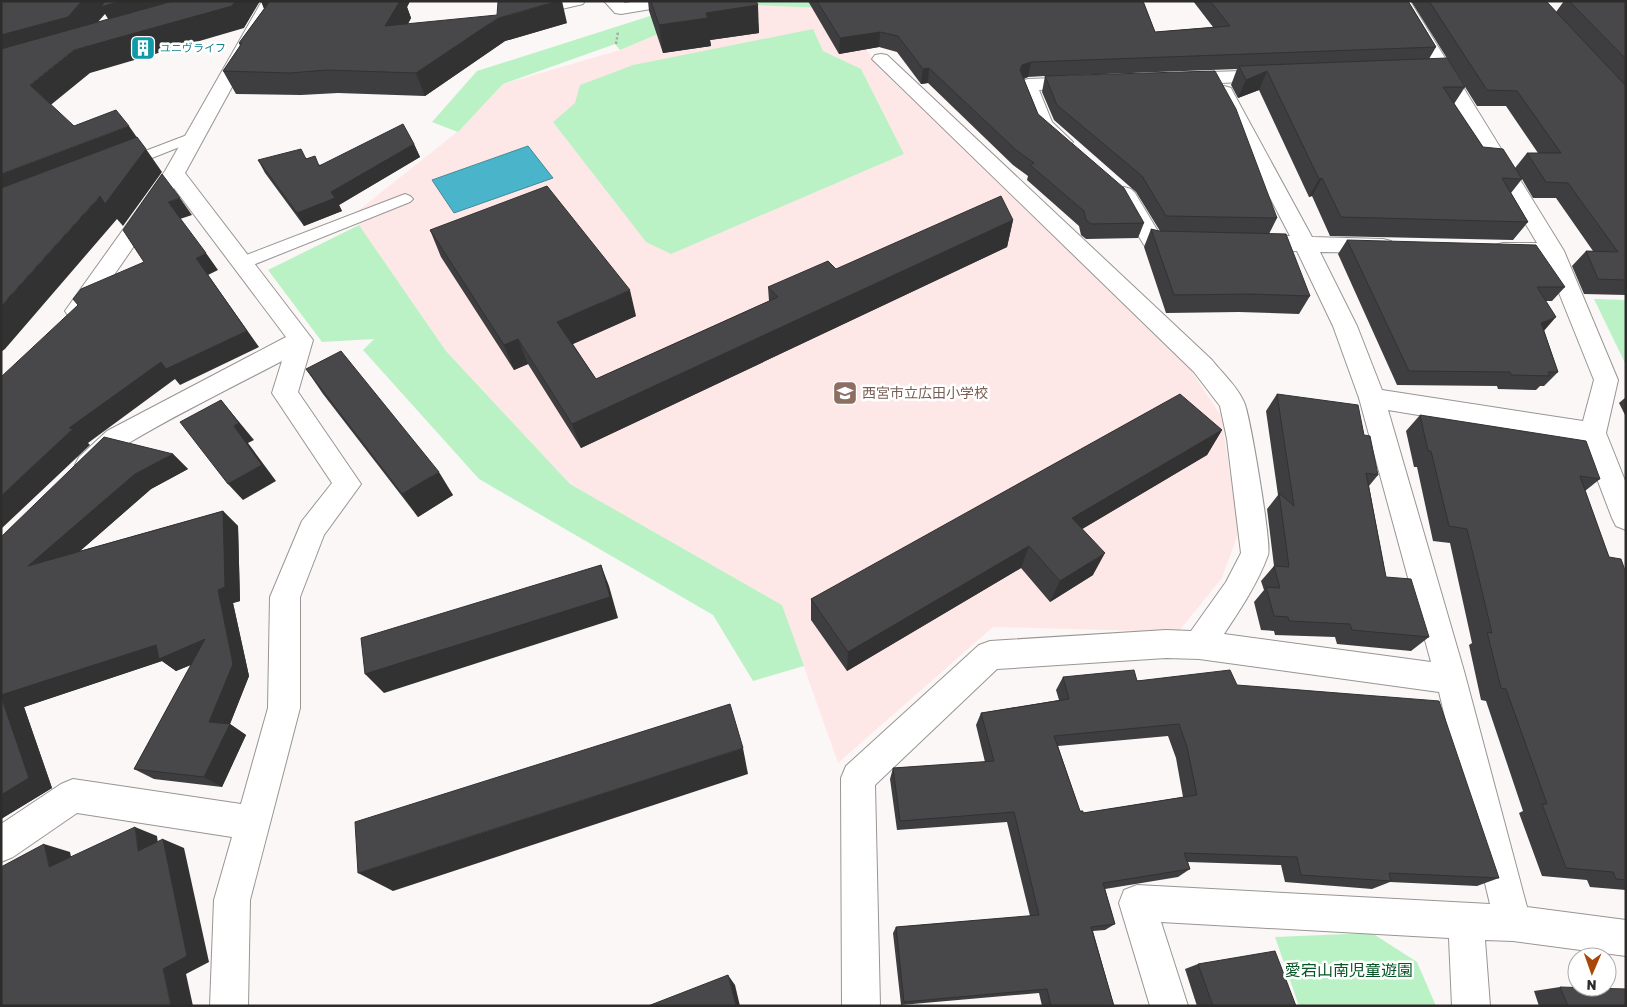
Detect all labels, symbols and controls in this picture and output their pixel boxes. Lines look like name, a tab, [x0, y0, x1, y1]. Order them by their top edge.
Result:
building icon: ユニヴライフ	[130, 35, 156, 61]
place label: ユニヴライフ	[160, 42, 226, 55]
school or university icon: 西宮市立広田小学校	[832, 380, 858, 406]
place label: 西宮市立広田小学校	[862, 385, 988, 402]
north arrow	[1567, 947, 1617, 997]
park label: 愛宕山南児童遊園	[1285, 961, 1413, 980]
text: N	[1586, 976, 1597, 993]

